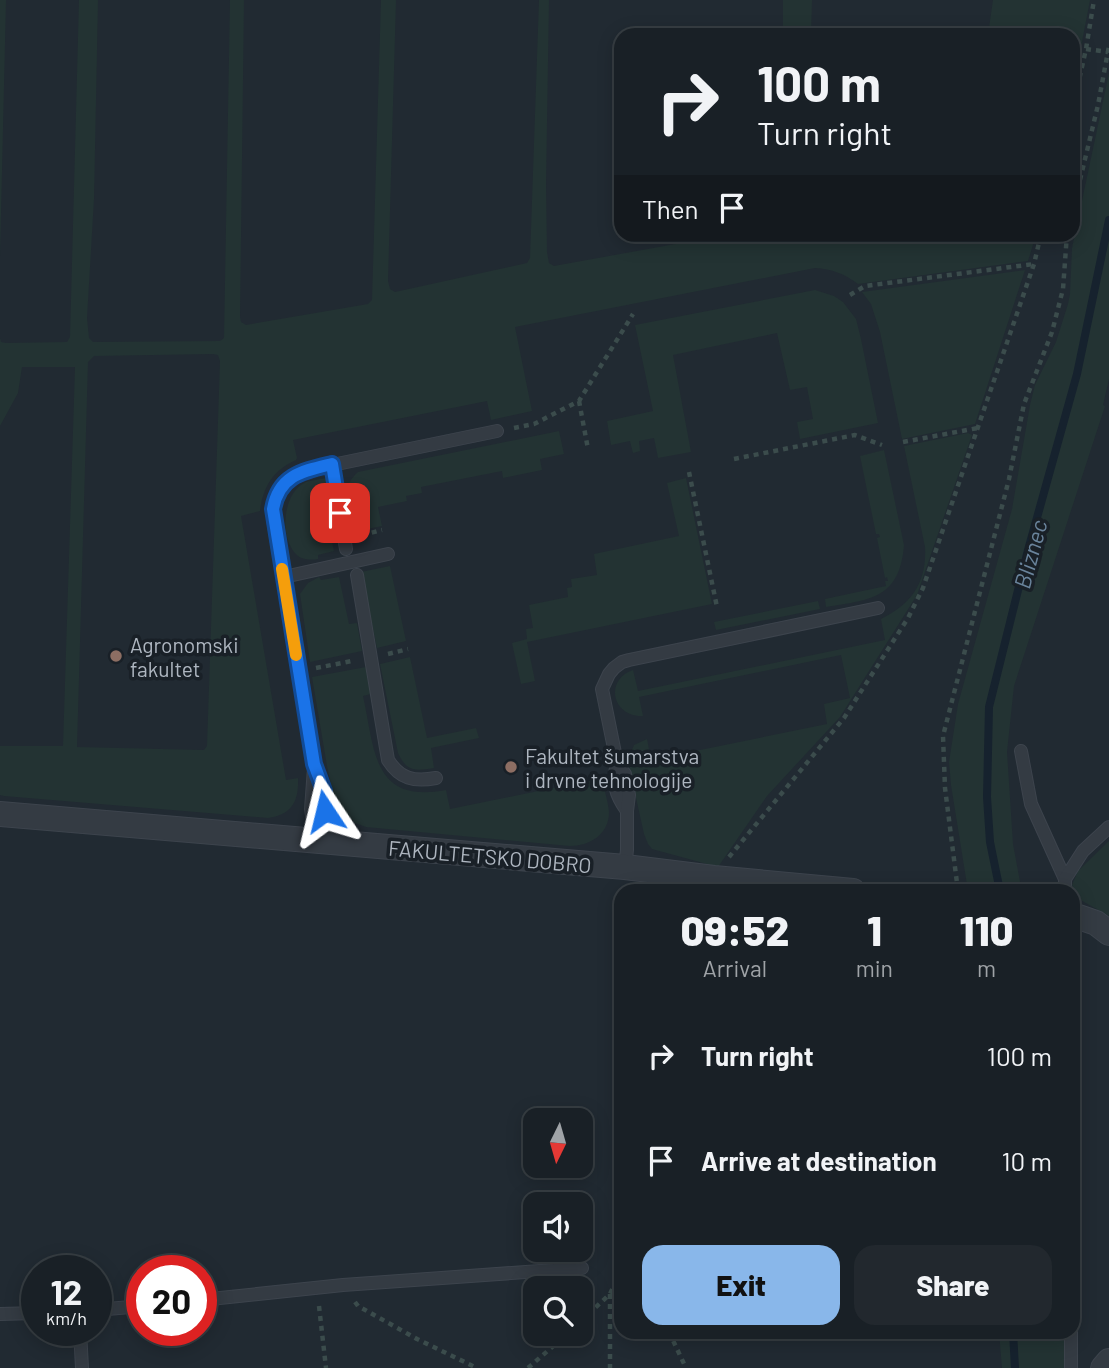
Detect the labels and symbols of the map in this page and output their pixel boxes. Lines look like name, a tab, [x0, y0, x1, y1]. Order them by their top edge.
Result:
pin	[310, 483, 370, 543]
water label: Bliznec	[1007, 516, 1053, 591]
place label: Agronomski fakultet	[130, 632, 239, 681]
marker: Agronomski fakultet	[108, 648, 124, 664]
place label: Fakultet šumarstva i drvne tehnologije	[525, 743, 699, 792]
marker: Fakultet šumarstva i drvne tehnologije	[503, 759, 519, 775]
position arrow	[288, 774, 362, 848]
street label: FAKULTETSKO DOBRO	[387, 835, 593, 877]
north arrow	[523, 1108, 593, 1178]
speed limit sign: 20	[126, 1255, 217, 1346]

